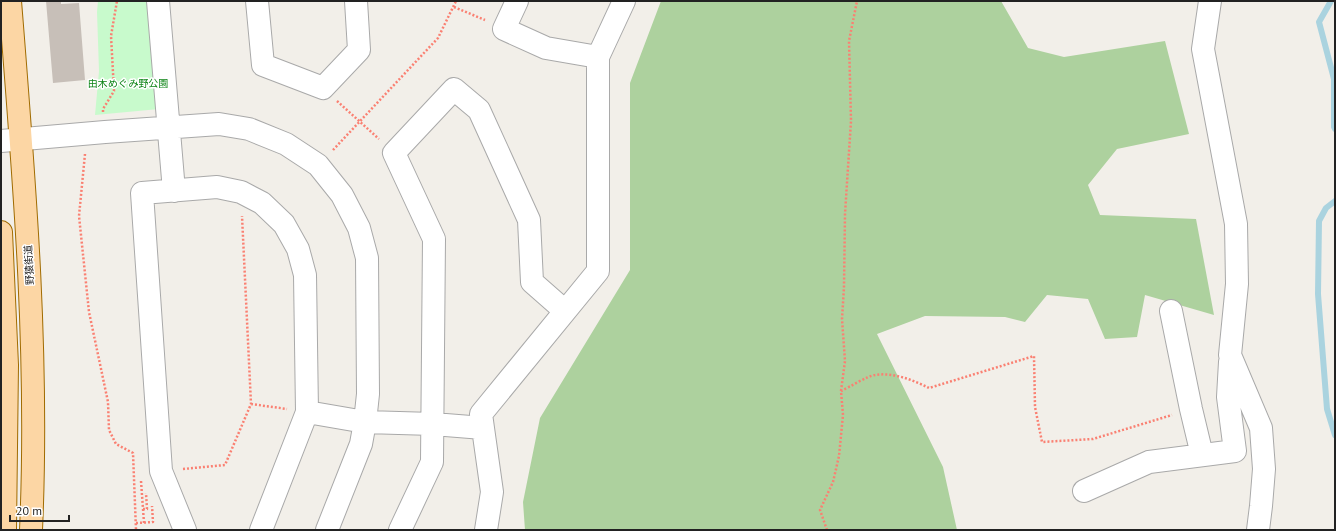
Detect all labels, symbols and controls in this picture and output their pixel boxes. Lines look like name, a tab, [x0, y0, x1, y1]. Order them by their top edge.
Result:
park label: 由木めぐみ野公園	[88, 77, 168, 90]
street label: 野猿街道	[21, 245, 37, 285]
scale bar	[10, 497, 69, 523]
text: 20 m	[16, 503, 42, 518]

